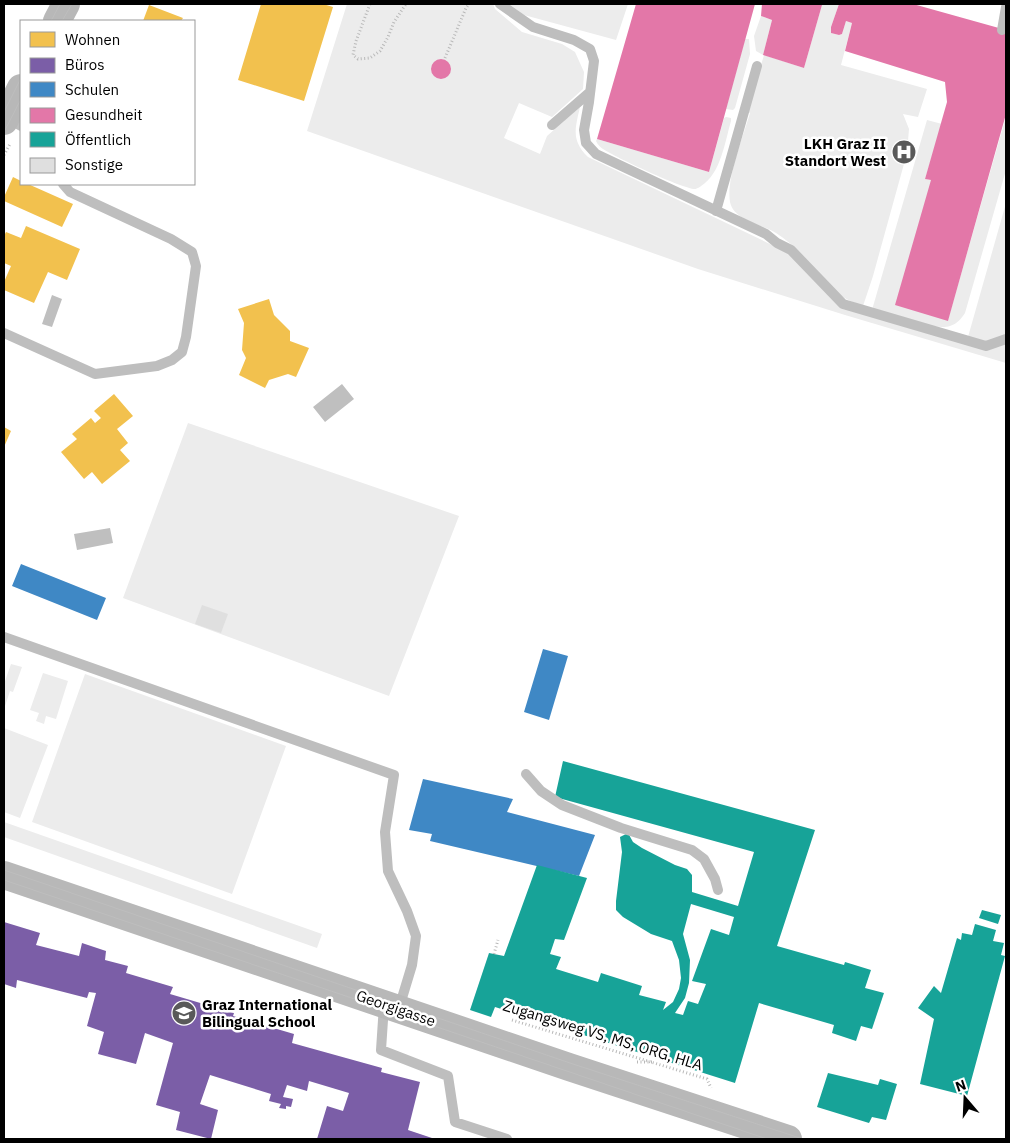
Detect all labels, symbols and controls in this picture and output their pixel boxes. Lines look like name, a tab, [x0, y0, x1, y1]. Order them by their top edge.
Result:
legend	[20, 20, 195, 185]
text: Wohnen	[65, 30, 120, 49]
text: Büros	[65, 55, 104, 74]
text: Schulen	[65, 80, 119, 99]
text: Gesundheit	[65, 105, 142, 124]
text: Öffentlich	[65, 130, 131, 149]
place label: LKH Graz II Standort West	[785, 134, 886, 170]
hospital icon: LKH Graz II Standort West	[891, 139, 917, 165]
text: Sonstige	[65, 155, 123, 174]
street label: Georgigasse	[354, 986, 438, 1030]
place label: Graz International Bilingual School	[202, 995, 332, 1031]
street label: Zugangsweg VS, MS, ORG, HLA	[501, 996, 705, 1075]
school or university icon: Graz International Bilingual School	[171, 1000, 197, 1026]
north arrow	[940, 1073, 990, 1123]
text: N	[953, 1076, 968, 1096]

